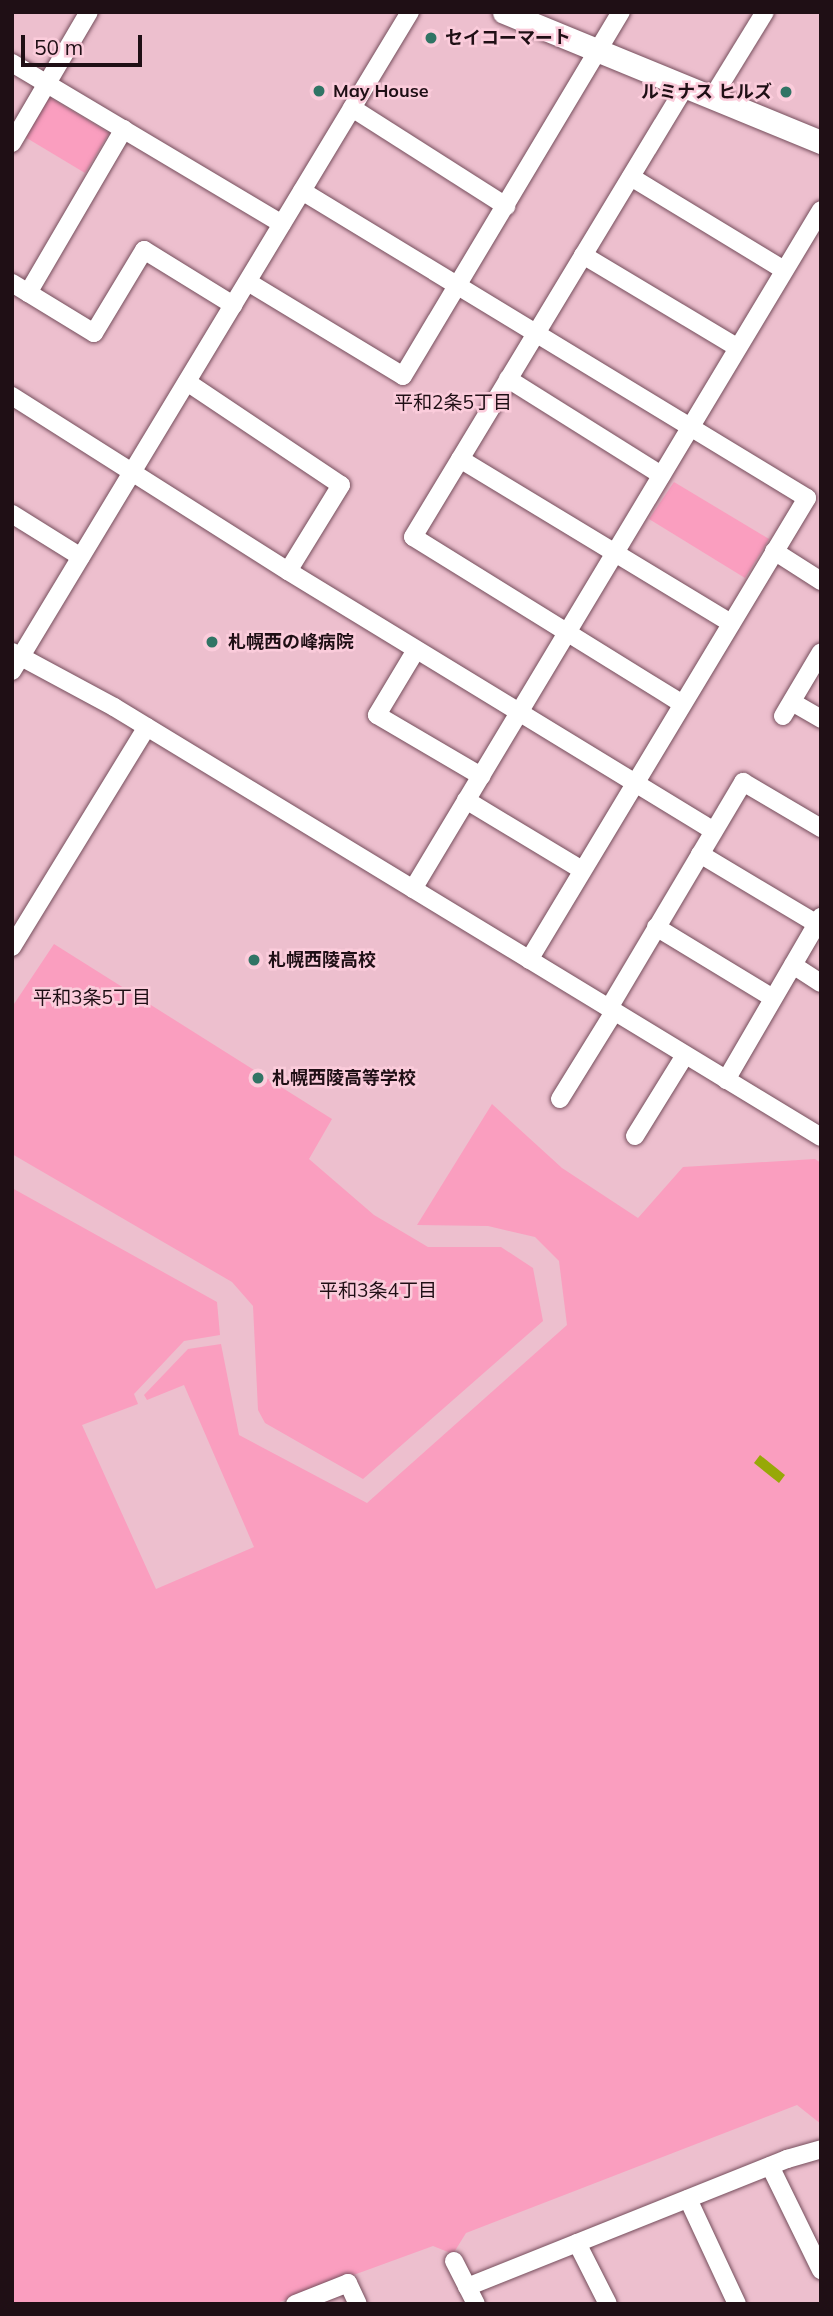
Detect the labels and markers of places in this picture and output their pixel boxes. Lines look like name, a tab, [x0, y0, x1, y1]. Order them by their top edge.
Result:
place label: セイコーマート	[445, 27, 571, 49]
marker: セイコーマート	[423, 30, 439, 46]
place label: May House	[333, 80, 429, 102]
place label: ルミナス ヒルズ	[641, 81, 772, 103]
marker: May House	[311, 83, 327, 99]
marker: ルミナス ヒルズ	[778, 84, 794, 100]
place label: 札幌西の峰病院	[228, 631, 354, 653]
marker: 札幌西の峰病院	[202, 632, 222, 652]
place label: 札幌西陵高校	[268, 949, 376, 971]
marker: 札幌西陵高校	[246, 952, 262, 968]
place label: 札幌西陵高等学校	[272, 1067, 416, 1089]
marker: 札幌西陵高等学校	[250, 1070, 266, 1086]

